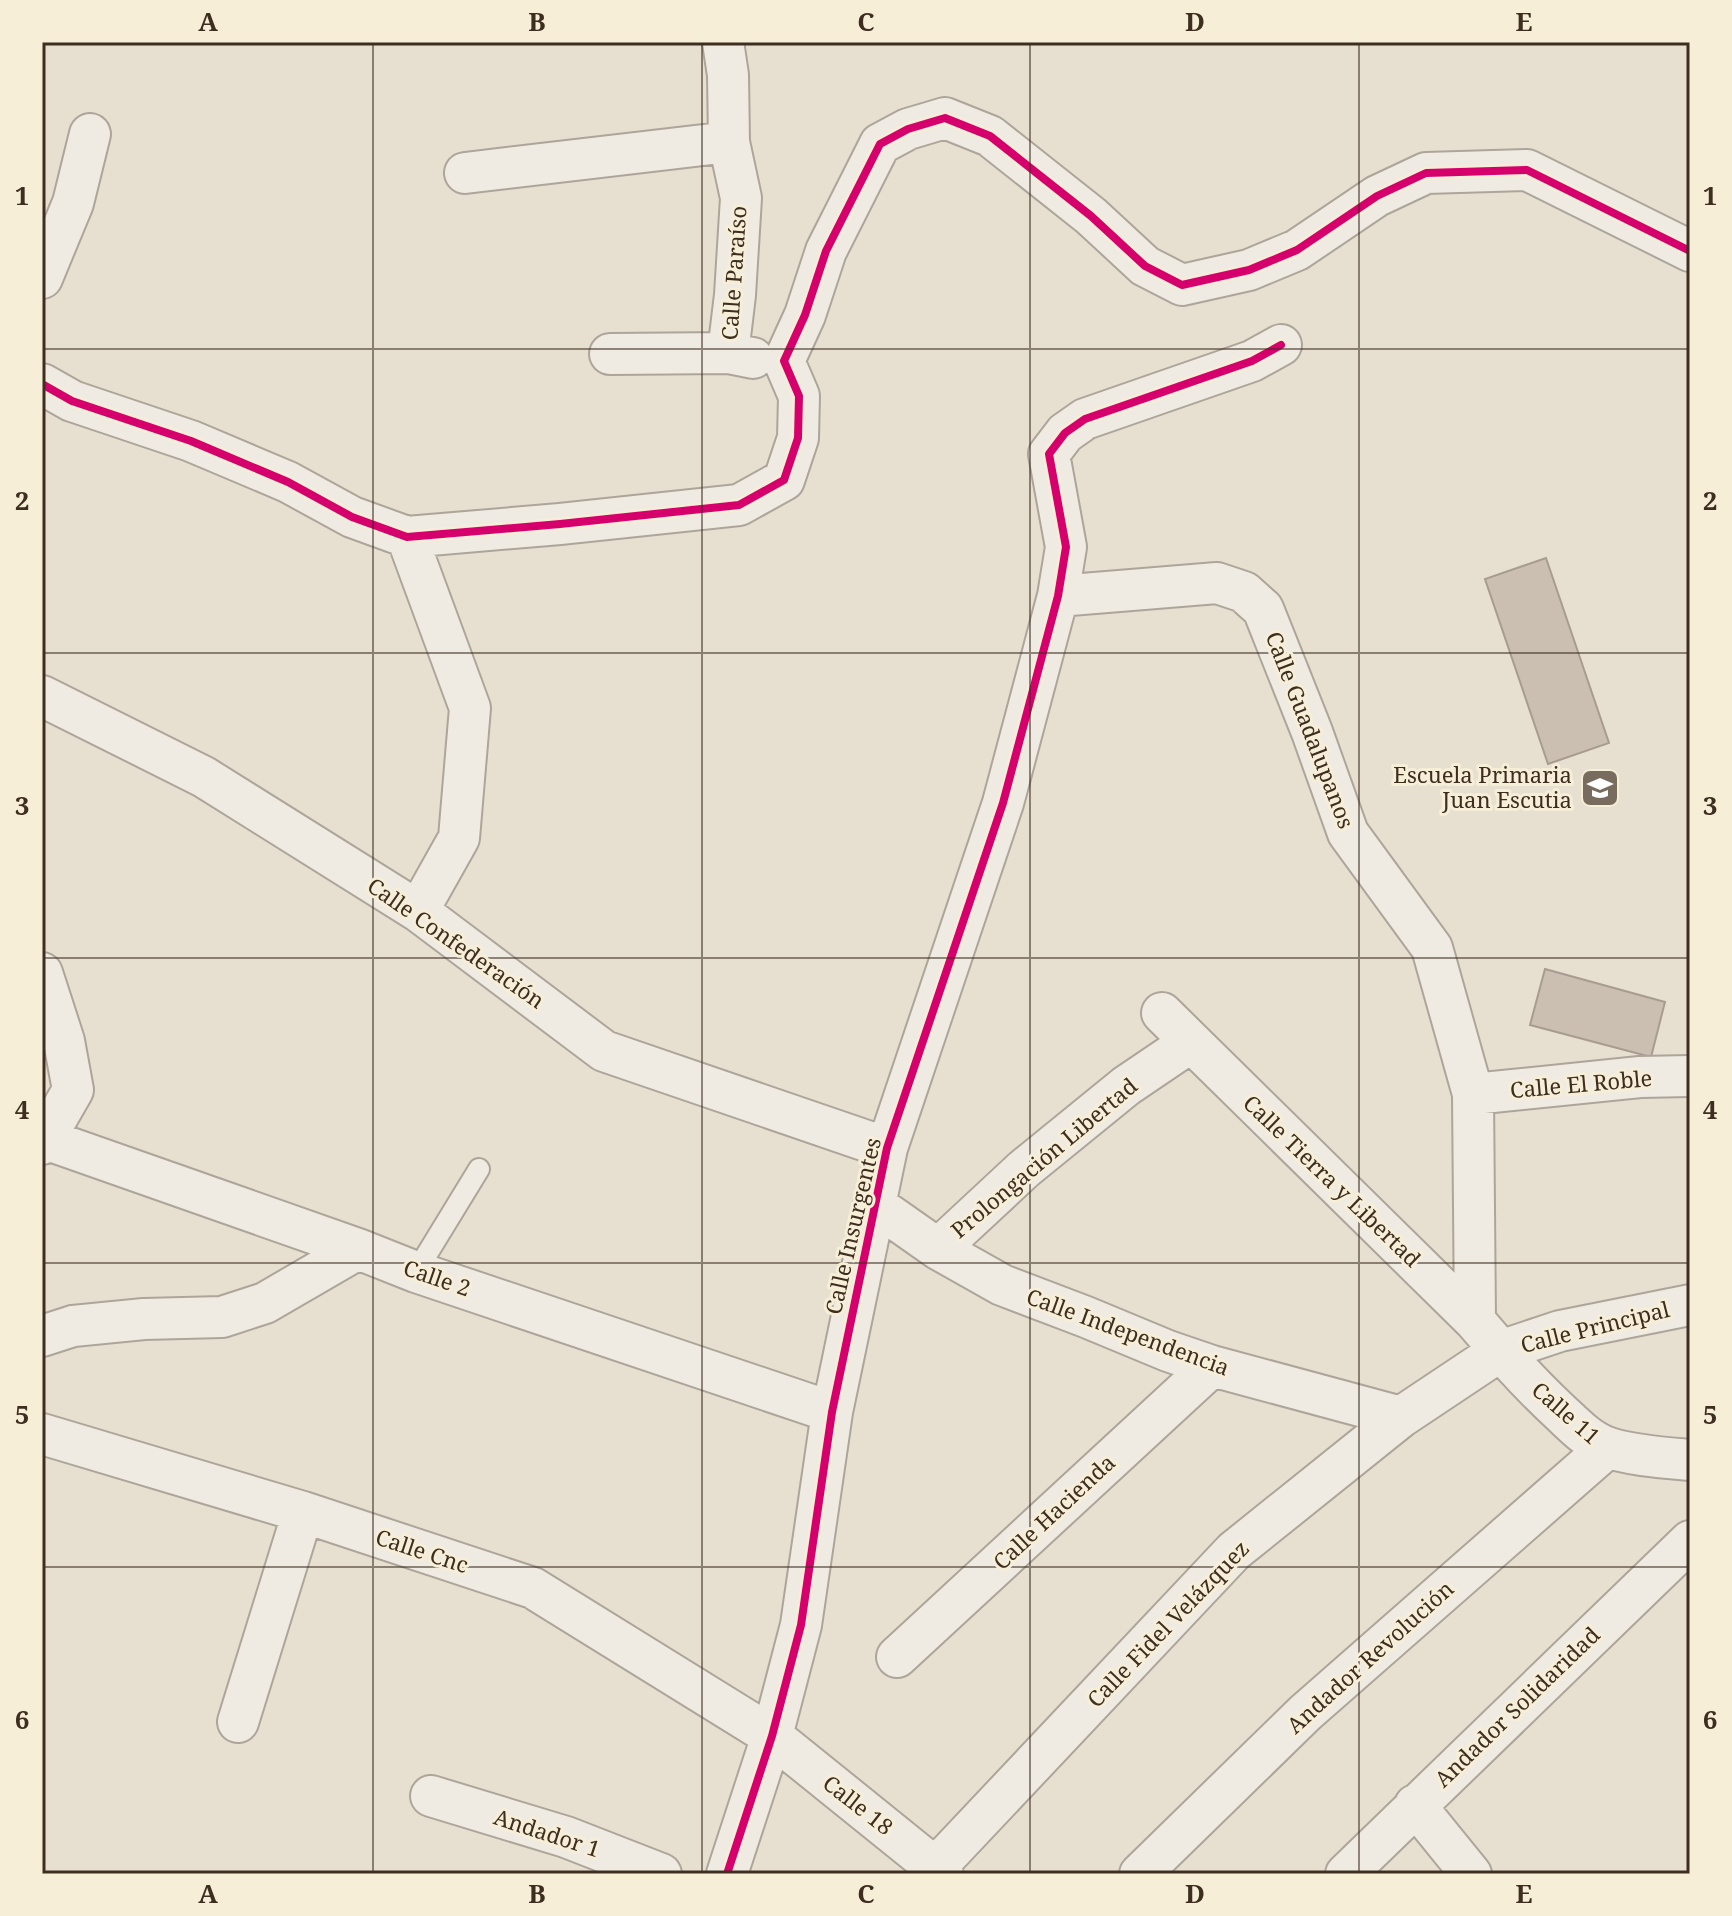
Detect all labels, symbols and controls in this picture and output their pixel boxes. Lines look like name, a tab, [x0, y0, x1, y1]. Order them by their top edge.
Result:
text: A	[198, 3, 218, 39]
text: B	[528, 3, 546, 39]
text: C	[857, 3, 875, 39]
text: D	[1185, 3, 1205, 39]
text: E	[1516, 3, 1533, 39]
text: 1	[15, 177, 29, 213]
text: 1	[1703, 177, 1717, 213]
street label: Calle Paraíso	[713, 205, 753, 341]
text: 2	[15, 482, 29, 518]
text: 2	[1703, 482, 1717, 518]
street label: Calle Guadalupanos	[1260, 627, 1362, 832]
place label: Escuela Primaria Juan Escutia	[1393, 759, 1572, 814]
school or university icon: Escuela Primaria Juan Escutia	[1579, 767, 1621, 809]
text: 3	[15, 787, 29, 823]
text: 3	[1703, 787, 1717, 823]
street label: Calle Confederación	[362, 870, 551, 1015]
street label: Calle El Roble	[1509, 1062, 1653, 1104]
street label: Prolongación Libertad	[944, 1070, 1143, 1244]
street label: Calle Tierra y Libertad	[1237, 1088, 1428, 1273]
text: 4	[15, 1091, 30, 1127]
text: 4	[1703, 1091, 1718, 1127]
street label: Calle Insurgentes	[817, 1134, 887, 1317]
street label: Calle 2	[400, 1252, 475, 1303]
street label: Calle Independencia	[1023, 1280, 1234, 1382]
street label: Calle Principal	[1517, 1293, 1673, 1359]
street label: Calle 11	[1526, 1374, 1607, 1450]
text: 5	[15, 1396, 29, 1432]
text: 5	[1703, 1396, 1717, 1432]
street label: Calle Hacienda	[986, 1447, 1121, 1576]
street label: Calle Cnc	[372, 1521, 472, 1579]
street label: Calle Fidel Velázquez	[1080, 1533, 1255, 1713]
street label: Andador Revolución	[1279, 1573, 1459, 1739]
street label: Andador Solidaridad	[1427, 1619, 1606, 1793]
text: 6	[15, 1701, 29, 1737]
text: 6	[1703, 1701, 1717, 1737]
street label: Calle 18	[817, 1767, 900, 1841]
street label: Andador 1	[490, 1801, 604, 1863]
text: A	[198, 1875, 218, 1911]
text: B	[528, 1875, 546, 1911]
text: C	[857, 1875, 875, 1911]
text: D	[1185, 1875, 1205, 1911]
text: E	[1516, 1875, 1533, 1911]

